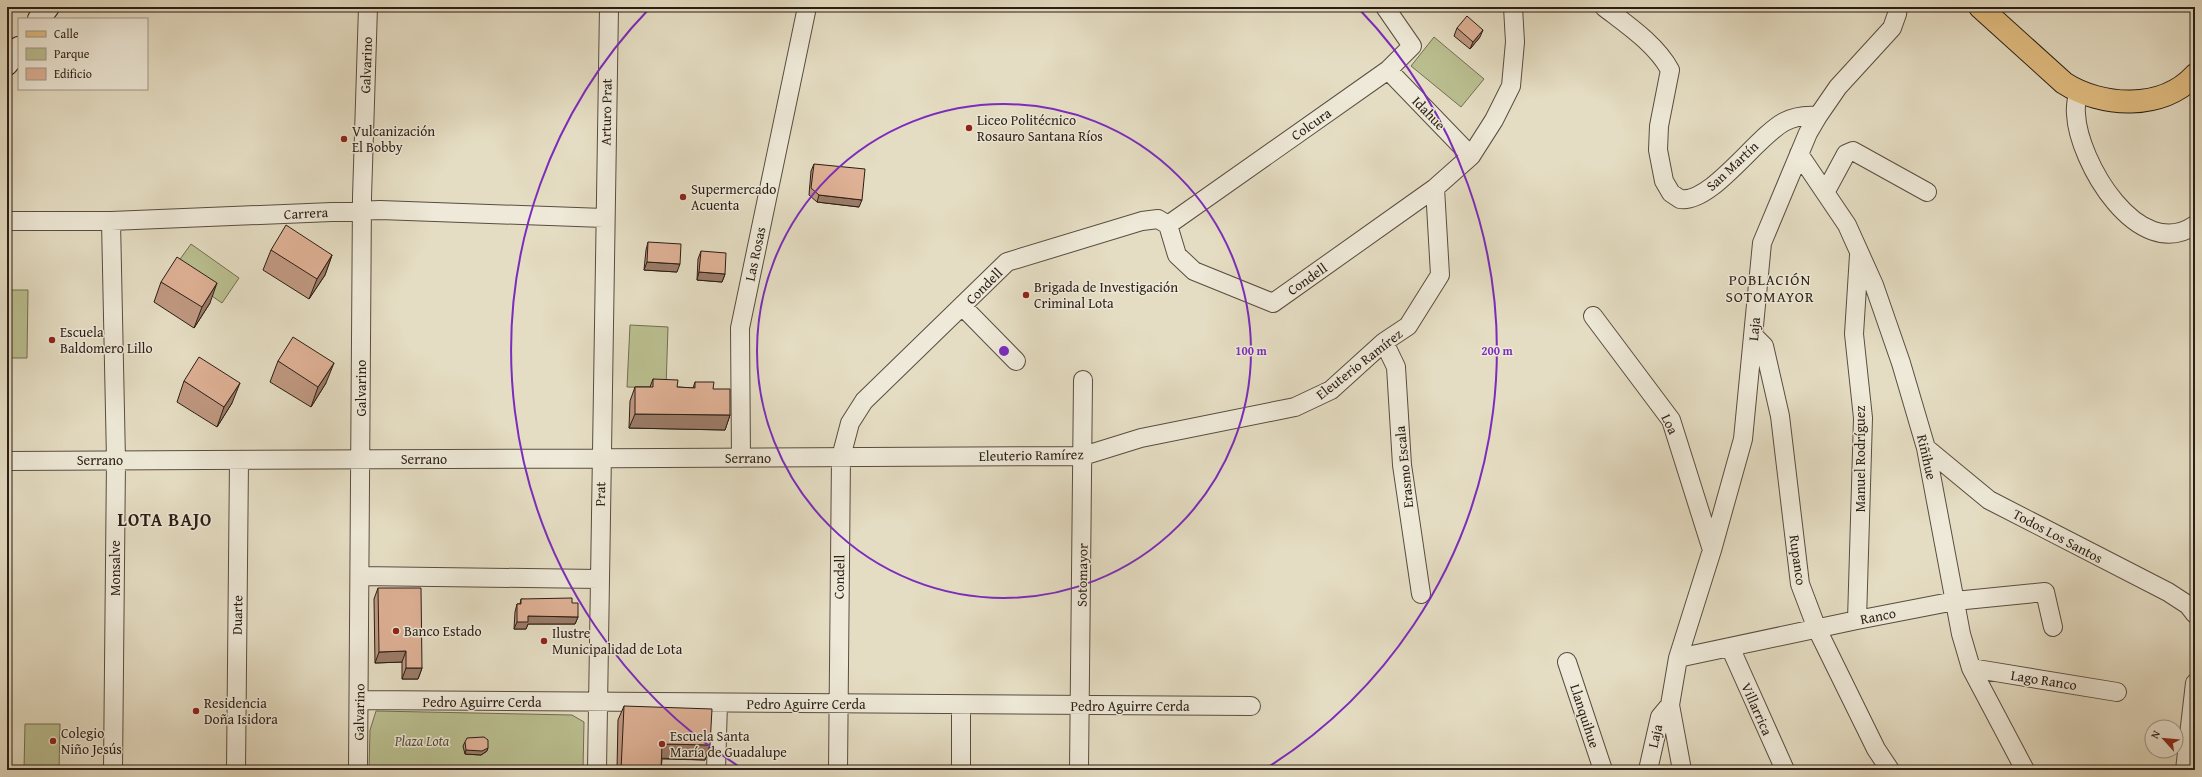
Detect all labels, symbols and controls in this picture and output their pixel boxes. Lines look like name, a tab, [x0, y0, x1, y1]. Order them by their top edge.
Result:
legend	[18, 18, 148, 90]
text: Calle	[54, 25, 79, 42]
street label: Galvarino	[355, 36, 377, 94]
text: Parque	[54, 45, 90, 62]
text: Edificio	[54, 65, 92, 82]
street label: Arturo Prat	[595, 78, 617, 146]
street label: Idahue	[1408, 92, 1451, 135]
street label: Colcura	[1287, 103, 1335, 145]
place label: Liceo Politécnico Rosauro Santana Ríos	[977, 110, 1103, 146]
place label: Vulcanización El Bobby	[352, 121, 435, 157]
marker: Liceo Politécnico Rosauro Santana Ríos	[964, 123, 974, 133]
marker: Vulcanización El Bobby	[339, 134, 349, 144]
street label: San Martín	[1701, 136, 1763, 195]
place label: Supermercado Acuenta	[691, 179, 776, 215]
marker: Supermercado Acuenta	[678, 192, 688, 202]
street label: Carrera	[283, 202, 329, 224]
street label: Las Rosas	[739, 225, 771, 283]
street label: Condell	[1283, 258, 1331, 300]
street label: Condell	[961, 263, 1007, 309]
district label: POBLACIÓN SOTOMAYOR	[1725, 269, 1815, 307]
place label: Brigada de Investigación Criminal Lota	[1034, 277, 1178, 313]
marker: Brigada de Investigación Criminal Lota	[1021, 290, 1031, 300]
street label: Laja	[1743, 316, 1765, 342]
place label: Escuela Baldomero Lillo	[60, 322, 153, 358]
street label: Eleuterio Ramírez	[1312, 324, 1406, 404]
marker: Escuela Baldomero Lillo	[47, 335, 57, 345]
text: 100 m	[1235, 342, 1268, 359]
text: 200 m	[1481, 342, 1514, 359]
centre of rings	[997, 344, 1011, 358]
street label: Galvarino	[351, 360, 371, 416]
street label: Manuel Rodríguez	[1850, 406, 1870, 512]
street label: Loa	[1656, 410, 1684, 438]
street label: Erasmo Escala	[1390, 425, 1418, 509]
street label: Riñihue	[1912, 432, 1942, 482]
street label: Eleuterio Ramírez	[978, 444, 1084, 466]
street label: Serrano	[725, 448, 771, 468]
street label: Serrano	[401, 449, 447, 469]
street label: Serrano	[77, 450, 123, 470]
street label: Prat	[590, 481, 610, 507]
street label: Todos Los Santos	[2009, 504, 2107, 568]
district label: LOTA BAJO	[118, 506, 212, 533]
street label: Rupanco	[1785, 533, 1811, 587]
street label: Monsalve	[105, 540, 125, 596]
street label: Sotomayor	[1071, 543, 1093, 607]
street label: Condell	[829, 555, 849, 599]
street label: Duarte	[227, 594, 247, 635]
street label: Ranco	[1858, 603, 1898, 629]
place label: Banco Estado	[404, 621, 482, 641]
place label: Ilustre Municipalidad de Lota	[552, 623, 683, 659]
marker: Banco Estado	[391, 626, 401, 636]
marker: Ilustre Municipalidad de Lota	[539, 636, 549, 646]
street label: Lago Ranco	[2010, 665, 2078, 695]
street label: Villarrica	[1737, 679, 1778, 739]
street label: Llanquihue	[1565, 681, 1605, 751]
street label: Galvarino	[349, 683, 369, 741]
street label: Pedro Aguirre Cerda	[422, 692, 542, 712]
place label: Residencia Doña Isidora	[204, 693, 278, 729]
street label: Pedro Aguirre Cerda	[746, 694, 866, 714]
street label: Pedro Aguirre Cerda	[1070, 696, 1190, 716]
marker: Residencia Doña Isidora	[191, 706, 201, 716]
north arrow	[2144, 719, 2184, 759]
street label: Laja	[1643, 722, 1668, 750]
place label: Colegio Niño Jesús	[61, 723, 122, 759]
place label: Escuela Santa María de Guadalupe	[670, 726, 787, 762]
text: N	[2146, 727, 2164, 741]
park label: Plaza Lota	[394, 731, 450, 751]
marker: Colegio Niño Jesús	[48, 736, 58, 746]
marker: Escuela Santa María de Guadalupe	[657, 739, 667, 749]

